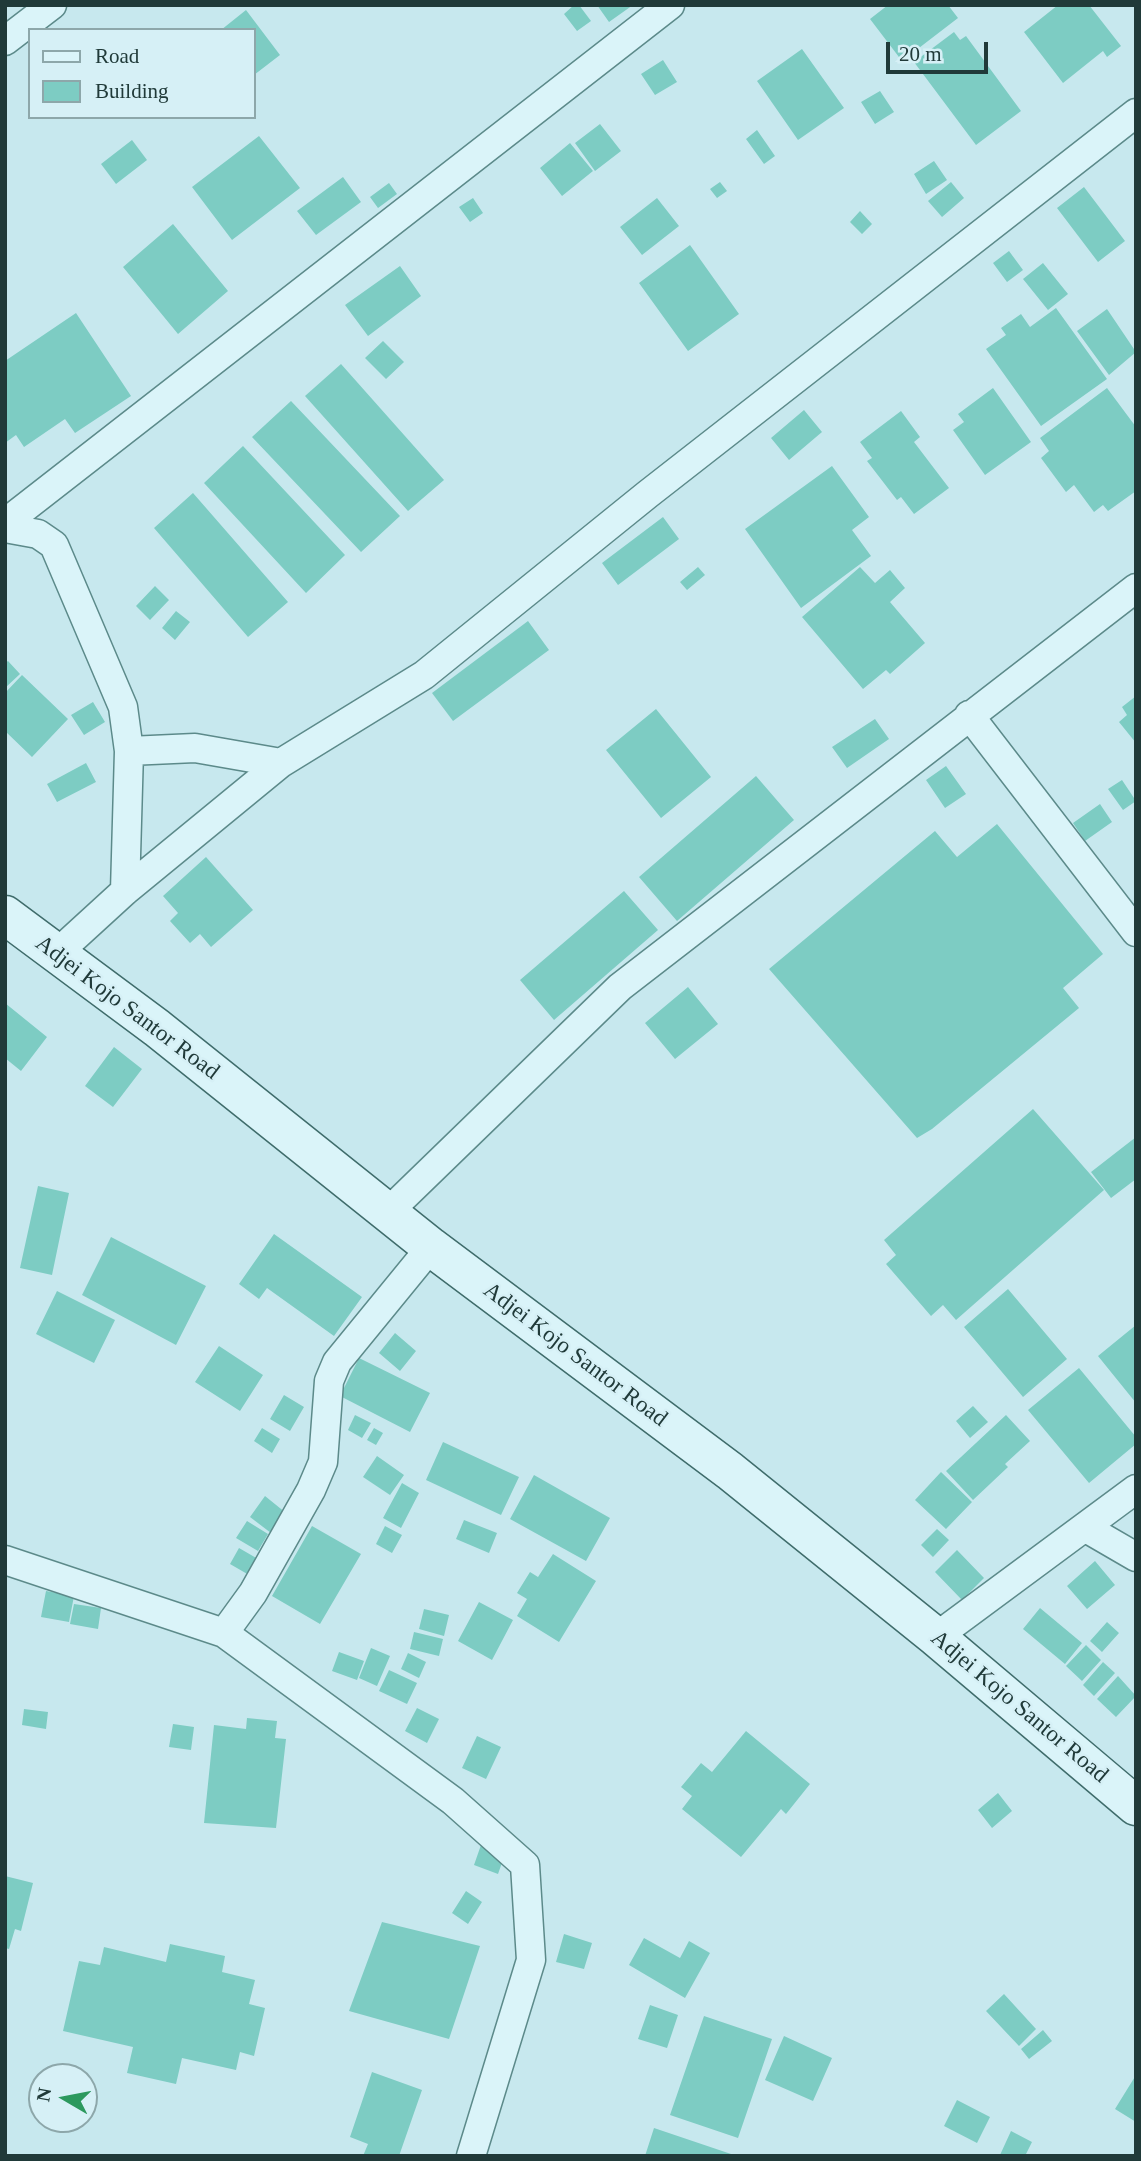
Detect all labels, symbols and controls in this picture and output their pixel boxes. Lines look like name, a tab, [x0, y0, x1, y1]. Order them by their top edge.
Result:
legend	[28, 28, 256, 119]
scale bar	[889, 28, 990, 72]
text: 20 m	[899, 42, 942, 66]
text: Road	[95, 44, 139, 68]
text: Building	[95, 79, 169, 103]
street label: Adjei Kojo Santor Road	[30, 930, 224, 1086]
street label: Adjei Kojo Santor Road	[478, 1277, 672, 1433]
street label: Adjei Kojo Santor Road	[925, 1625, 1113, 1789]
north arrow	[28, 2063, 98, 2133]
text: N	[32, 2086, 55, 2103]

